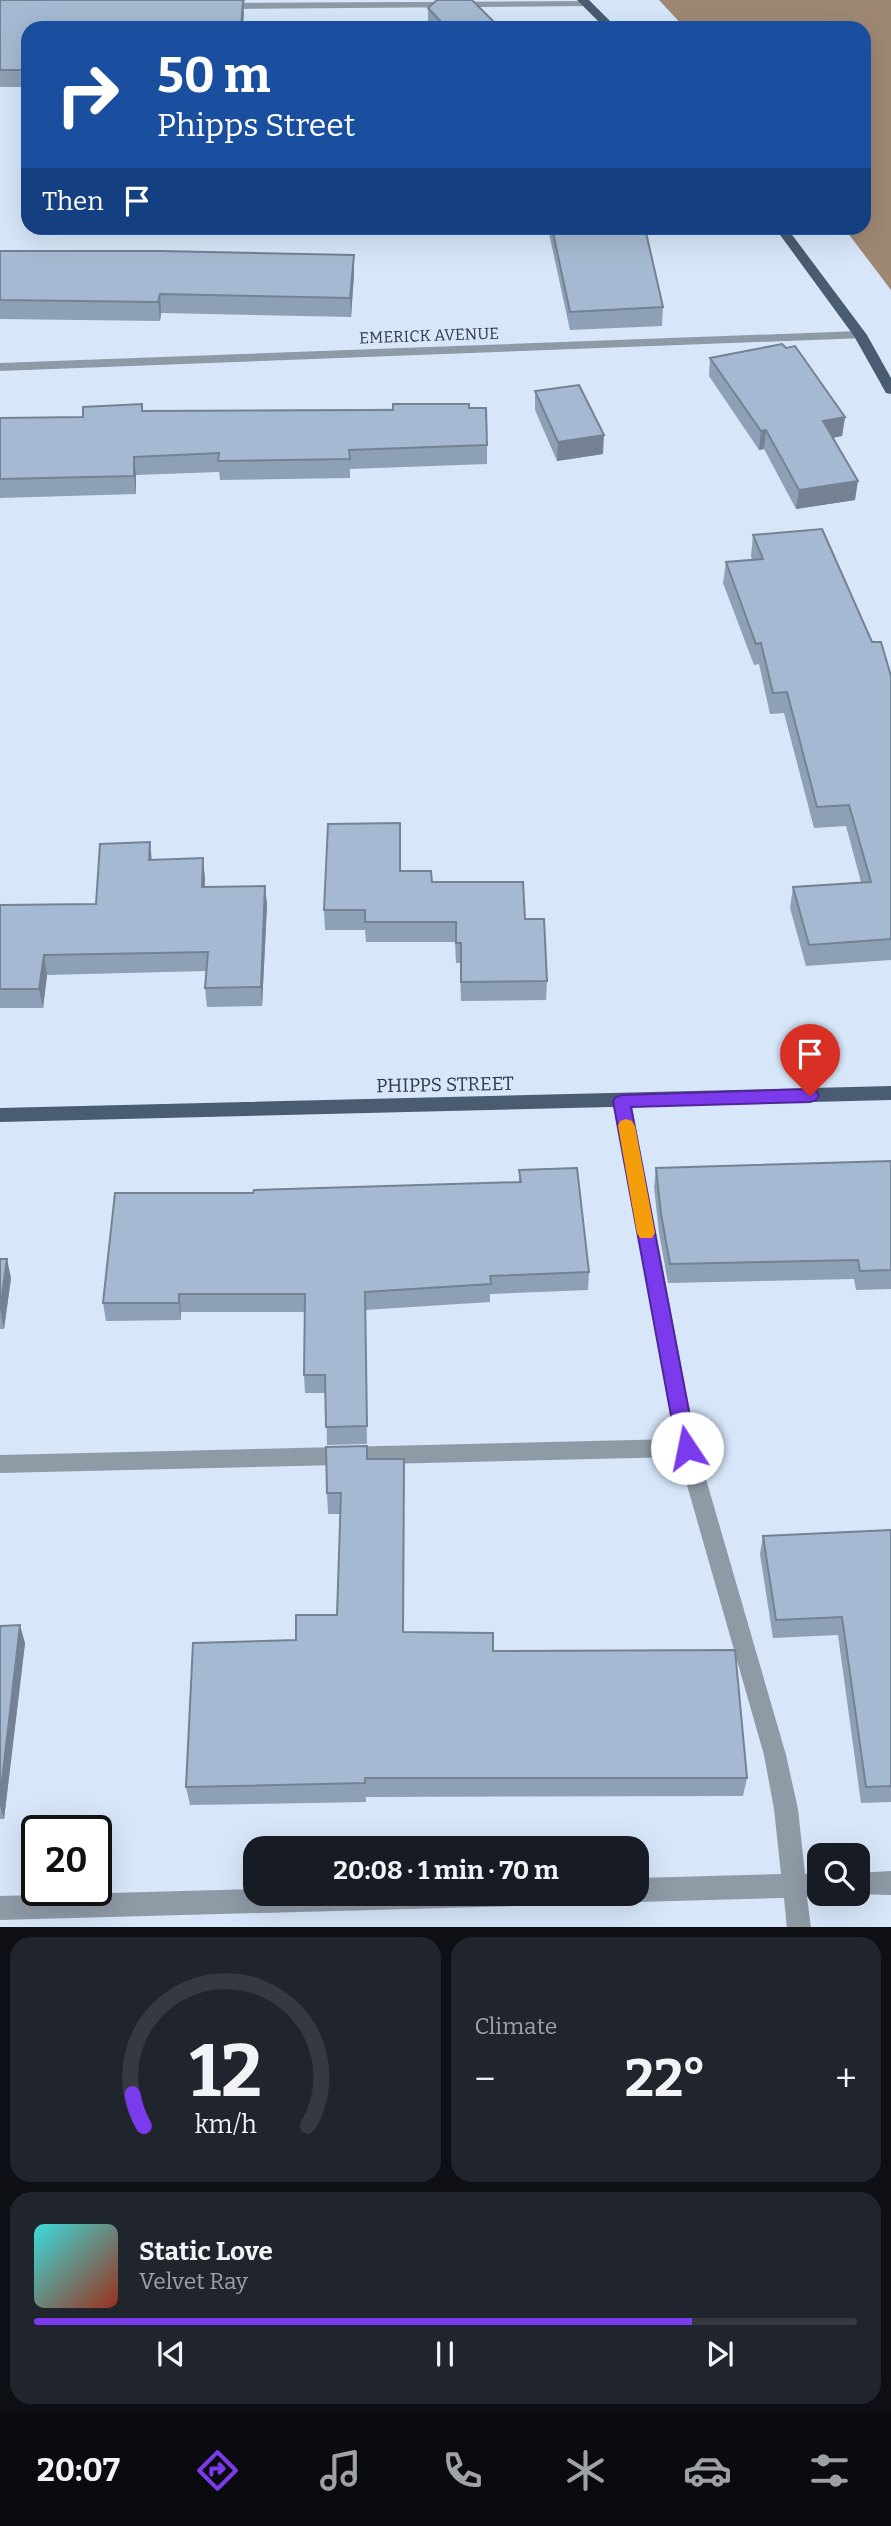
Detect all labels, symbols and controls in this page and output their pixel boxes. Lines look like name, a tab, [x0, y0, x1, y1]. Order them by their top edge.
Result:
text: 50 m	[157, 46, 270, 105]
icon: right	[42, 49, 133, 140]
text: Phipps Street	[157, 106, 355, 144]
icon: arrive	[118, 182, 156, 220]
text: Then	[42, 186, 104, 217]
street label: EMERICK AVENUE	[359, 324, 499, 347]
pin	[780, 1024, 840, 1096]
icon: arrive	[791, 1035, 829, 1073]
street label: PHIPPS STREET	[376, 1072, 514, 1097]
position arrow	[650, 1411, 724, 1485]
speed limit sign: 20	[21, 1815, 112, 1906]
map controls	[807, 1843, 870, 1906]
button: search	[807, 1843, 870, 1906]
text: 20:08 · 1 min · 70 m	[333, 1855, 559, 1886]
text: Climate	[475, 2012, 557, 2040]
text: 12	[189, 2028, 261, 2115]
text: 22°	[625, 2047, 706, 2110]
text: −	[475, 2056, 495, 2102]
text: +	[835, 2056, 857, 2102]
text: km/h	[194, 2109, 257, 2139]
text: Static Love	[139, 2236, 273, 2267]
text: Velvet Ray	[139, 2267, 248, 2295]
icon: previous	[152, 2335, 190, 2373]
icon: pause	[426, 2335, 464, 2373]
icon: next	[701, 2335, 739, 2373]
icon: directions	[193, 2446, 242, 2495]
icon: music	[316, 2446, 365, 2495]
icon: phone	[438, 2446, 487, 2495]
icon: climate	[561, 2446, 610, 2495]
icon: car	[683, 2446, 732, 2495]
icon: filters	[805, 2446, 854, 2495]
text: 20:07	[37, 2451, 120, 2489]

